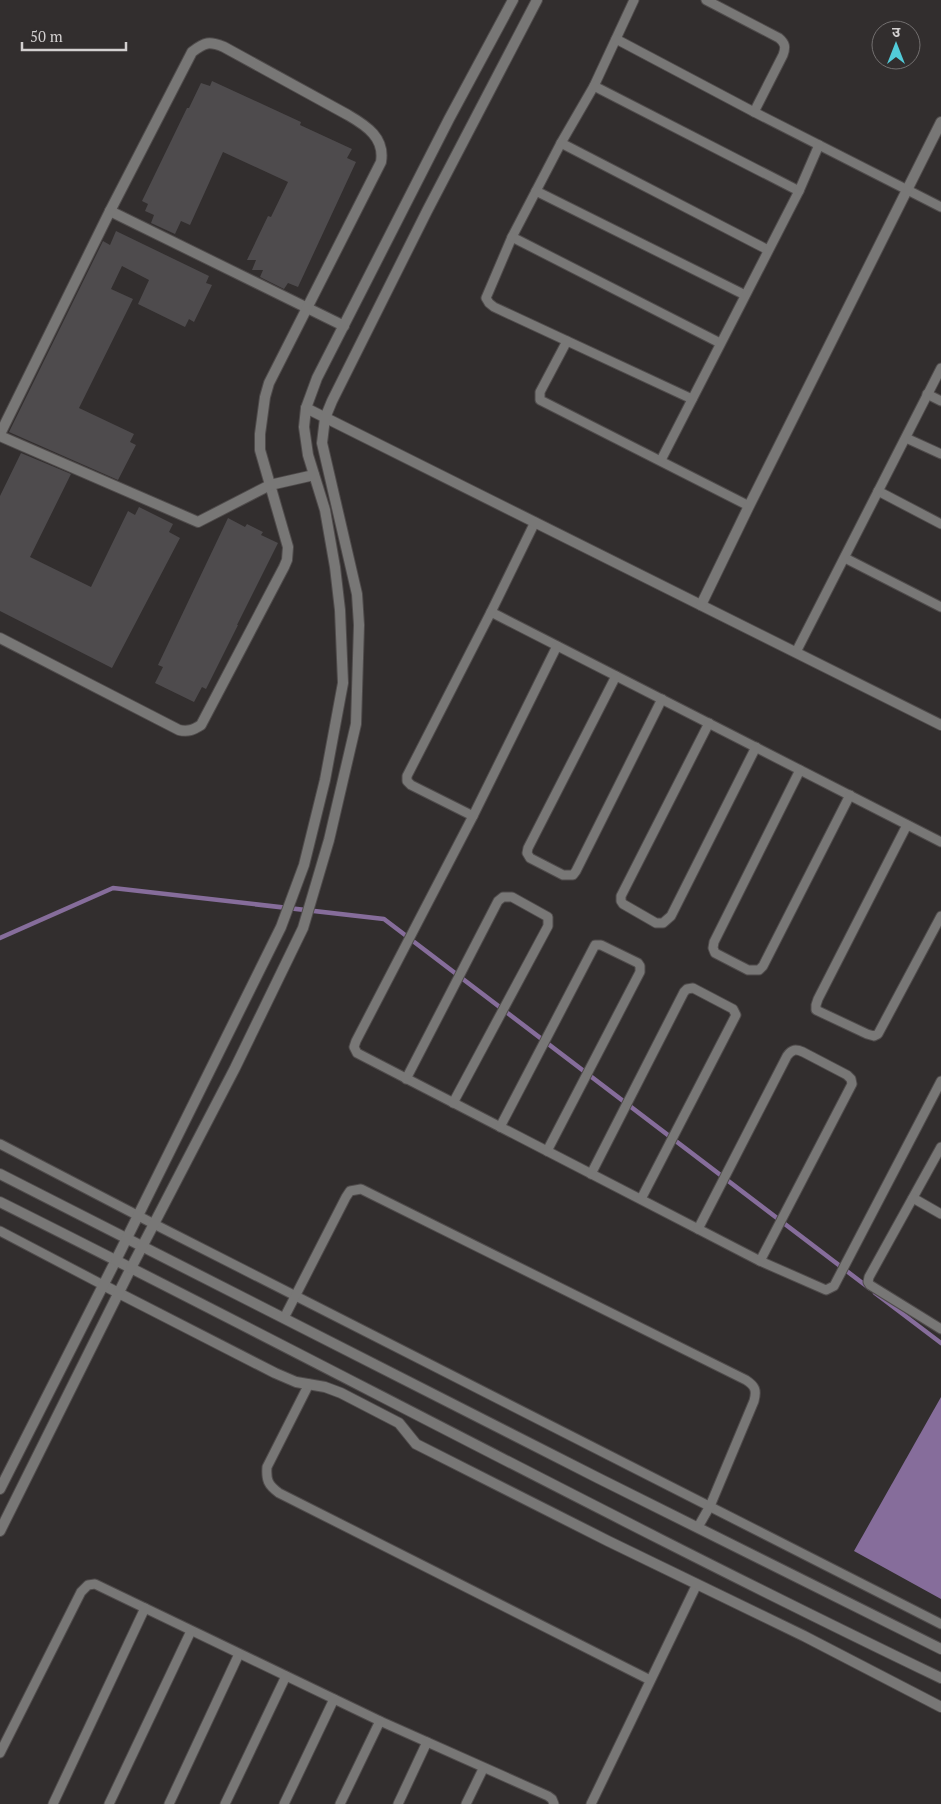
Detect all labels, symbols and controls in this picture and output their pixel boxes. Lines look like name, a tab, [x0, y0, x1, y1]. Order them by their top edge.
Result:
scale bar	[22, 20, 126, 52]
north arrow	[871, 20, 921, 70]
text: उ	[892, 22, 901, 41]
text: 50 m	[30, 26, 63, 46]

